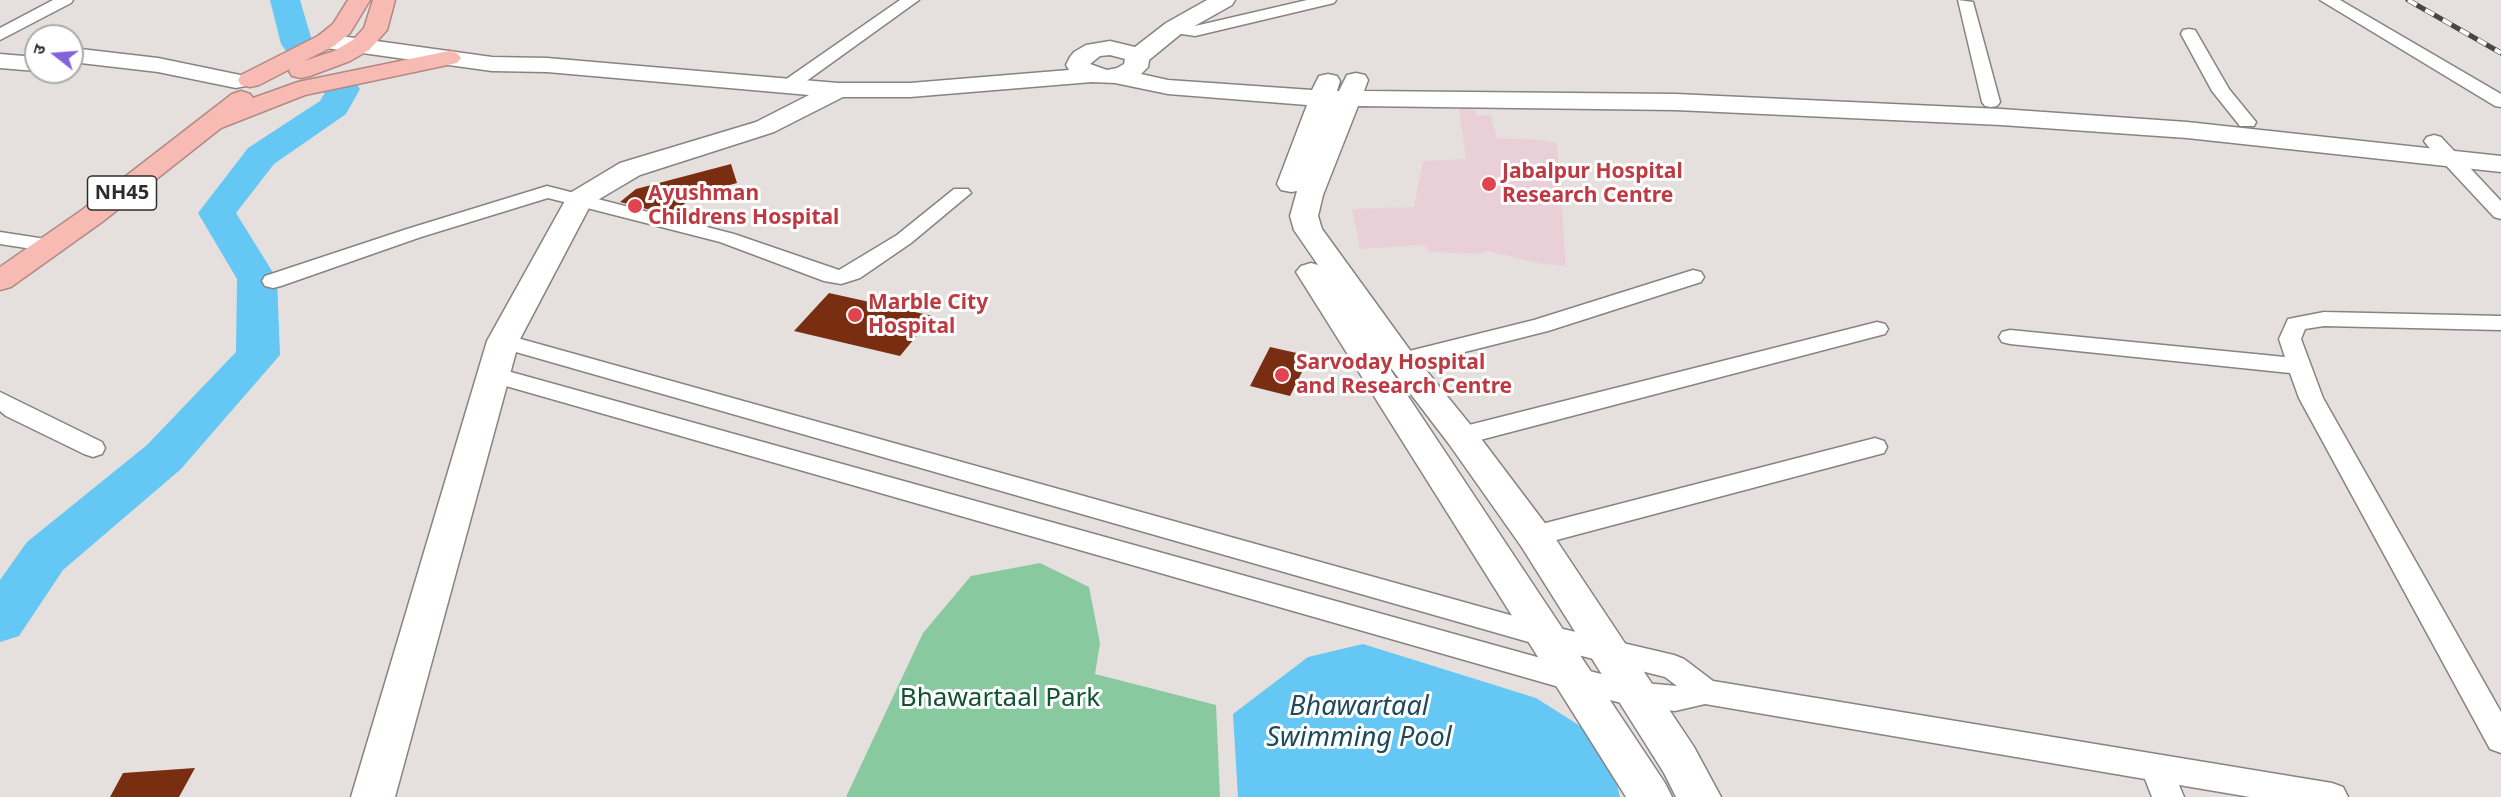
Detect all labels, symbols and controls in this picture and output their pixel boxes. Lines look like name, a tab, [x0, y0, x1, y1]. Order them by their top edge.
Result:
north arrow	[24, 24, 84, 84]
text: उ	[27, 42, 51, 57]
place label: Jabalpur Hospital Research Centre	[1502, 159, 1683, 209]
marker: Jabalpur Hospital Research Centre	[1480, 175, 1498, 193]
road number: NH45	[88, 176, 156, 210]
place label: Ayushman Childrens Hospital	[648, 181, 839, 231]
marker: Ayushman Childrens Hospital	[626, 197, 644, 215]
place label: Marble City Hospital	[868, 290, 988, 340]
marker: Marble City Hospital	[846, 306, 864, 324]
place label: Sarvoday Hospital and Research Centre	[1296, 350, 1512, 400]
marker: Sarvoday Hospital and Research Centre	[1273, 366, 1291, 384]
park label: Bhawartaal Park	[900, 683, 1100, 715]
water label: Bhawartaal Swimming Pool	[1266, 691, 1452, 754]

